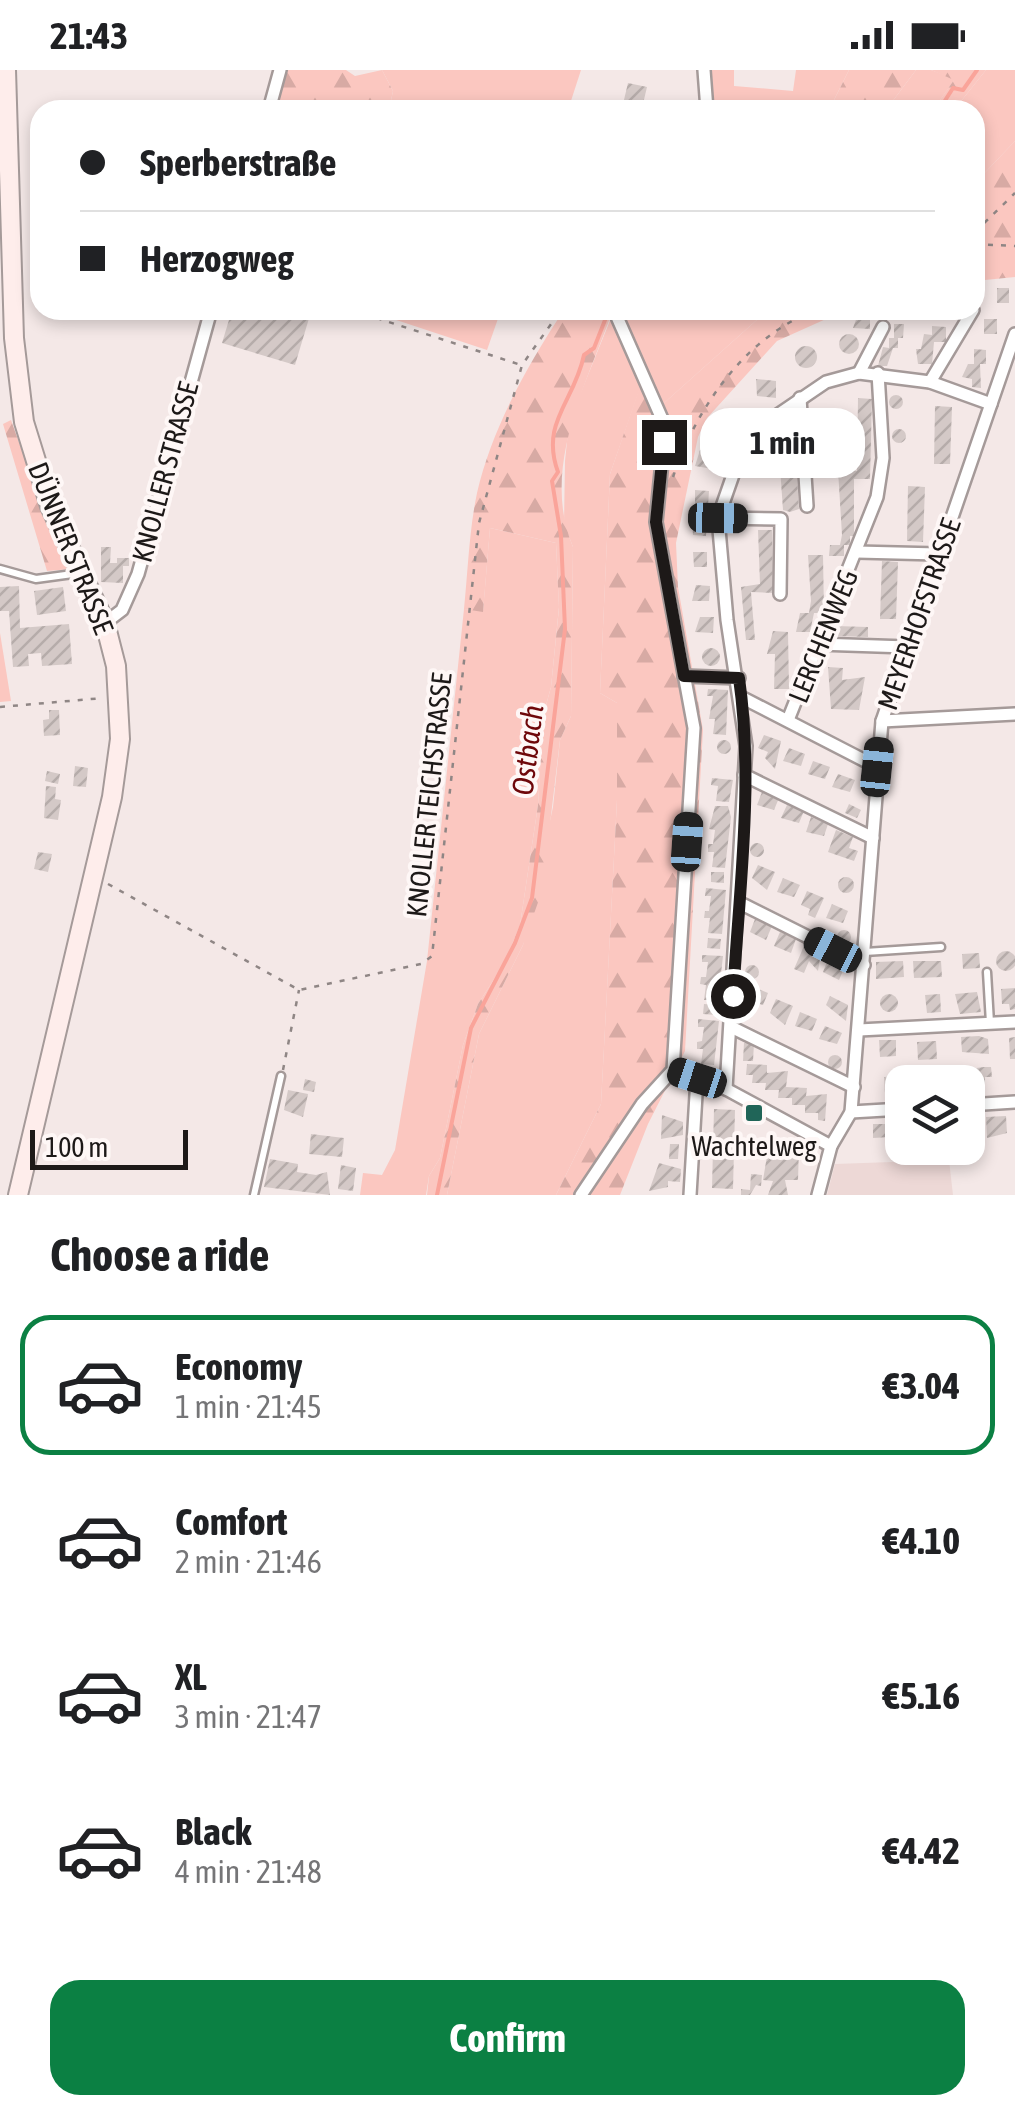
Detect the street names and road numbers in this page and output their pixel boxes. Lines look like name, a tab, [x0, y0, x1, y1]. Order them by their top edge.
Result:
street label: KNOLLER STRASSE	[126, 378, 204, 566]
street label: DÜNNER STRASSE	[22, 458, 120, 639]
street label: MEYERHOFSTRASSE	[871, 514, 967, 714]
street label: LERCHENWEG	[782, 565, 864, 707]
street label: KNOLLER TEICHSTRASSE	[400, 671, 458, 919]

